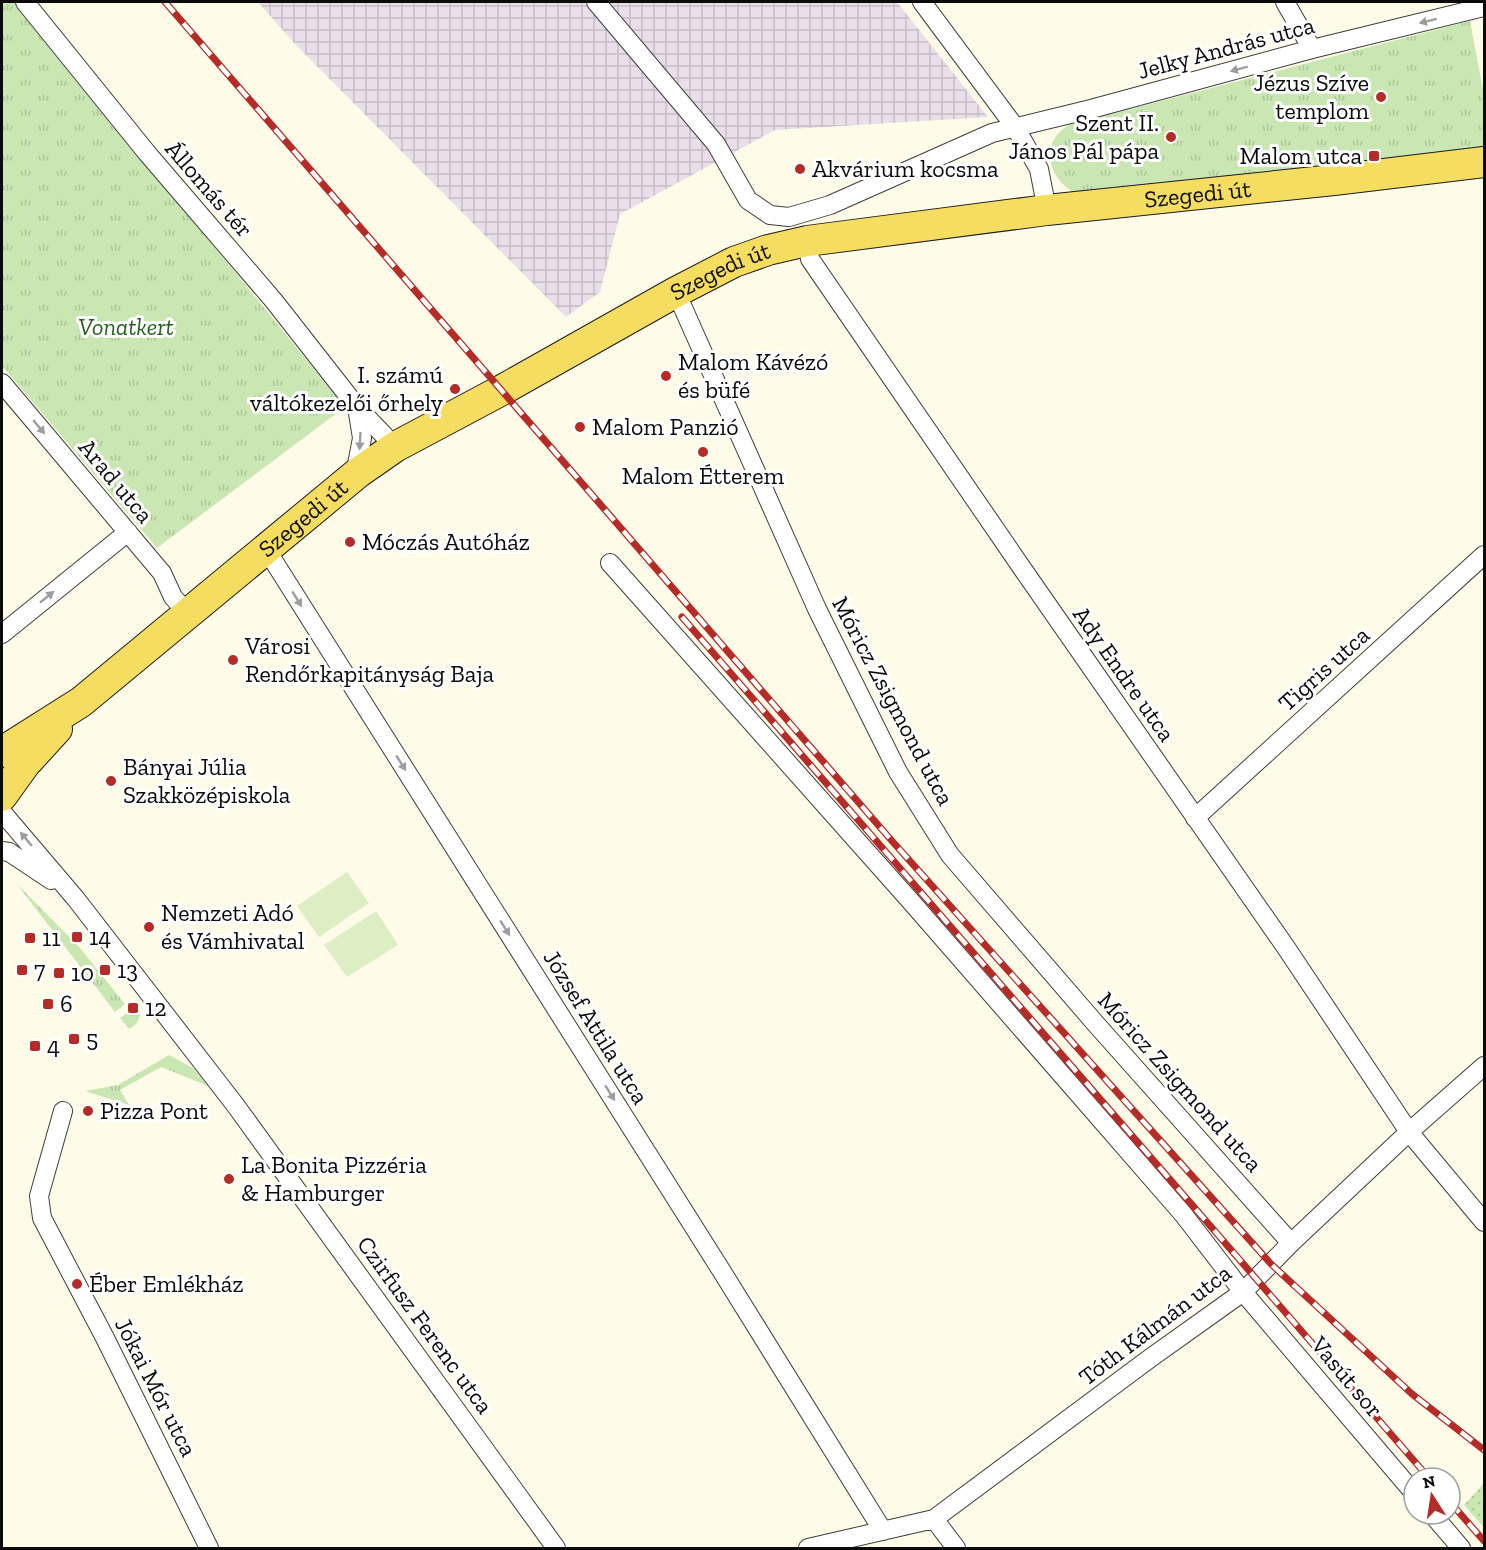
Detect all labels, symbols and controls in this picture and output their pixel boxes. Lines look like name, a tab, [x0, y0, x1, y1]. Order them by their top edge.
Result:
street label: Jelky András utca	[1134, 10, 1318, 85]
one-way arrow	[1418, 16, 1437, 26]
one-way arrow	[1230, 65, 1248, 75]
place label: Jézus Szíve templom	[1254, 68, 1369, 125]
marker: Jézus Szíve templom	[1374, 90, 1388, 104]
place label: Szent II. János Pál pápa	[1008, 108, 1159, 165]
marker: Szent II. János Pál pápa	[1164, 130, 1178, 144]
street label: Állomás tér	[159, 134, 259, 243]
place label: Malom utca	[1240, 141, 1362, 170]
marker: Malom utca	[1367, 149, 1381, 163]
place label: Akvárium kocsma	[812, 154, 999, 183]
marker: Akvárium kocsma	[793, 162, 807, 176]
street label: Szegedi út	[1143, 174, 1253, 214]
street label: Szegedi út	[665, 235, 774, 307]
park label: Vonatkert	[78, 312, 174, 341]
place label: Malom Kávézó és büfé	[678, 347, 828, 404]
place label: I. számú váltókezelői őrhely	[250, 360, 444, 417]
marker: Malom Kávézó és büfé	[659, 369, 673, 383]
marker: I. számú váltókezelői őrhely	[448, 382, 462, 396]
place label: Malom Panzió	[592, 412, 739, 441]
one-way arrow	[32, 419, 45, 434]
marker: Malom Panzió	[573, 420, 587, 434]
one-way arrow	[355, 432, 365, 451]
street label: Arad utca	[73, 433, 160, 529]
marker: Malom Étterem	[696, 445, 710, 459]
place label: Malom Étterem	[622, 461, 785, 490]
street label: Szegedi út	[252, 472, 354, 563]
place label: Móczás Autóház	[362, 527, 530, 556]
marker: Móczás Autóház	[343, 535, 357, 549]
one-way arrow	[39, 591, 54, 604]
one-way arrow	[291, 591, 302, 607]
street label: Móricz Zsigmond utca	[826, 591, 961, 810]
street label: Ady Endre utca	[1067, 601, 1182, 747]
street label: Tigris utca	[1272, 620, 1375, 717]
place label: Városi Rendőrkapitányság Baja	[244, 631, 494, 688]
marker: Városi Rendőrkapitányság Baja	[226, 653, 240, 667]
place label: Bányai Júlia Szakközépiskola	[123, 752, 291, 809]
one-way arrow	[396, 755, 407, 772]
marker: Bányai Júlia Szakközépiskola	[104, 774, 118, 788]
one-way arrow	[19, 831, 32, 847]
place label: Nemzeti Adó és Vámhivatal	[161, 898, 304, 955]
marker: Nemzeti Adó és Vámhivatal	[142, 920, 156, 934]
one-way arrow	[500, 920, 511, 936]
place label: 14	[89, 922, 111, 951]
place label: 11	[42, 923, 60, 952]
marker: 14	[70, 930, 84, 944]
marker: 11	[23, 931, 37, 945]
street label: József Attila utca	[537, 944, 656, 1109]
place label: 7	[34, 955, 45, 984]
place label: 13	[117, 955, 138, 984]
place label: 10	[71, 958, 94, 987]
marker: 7	[15, 963, 29, 977]
marker: 13	[98, 963, 112, 977]
marker: 10	[52, 966, 66, 980]
street label: Móricz Zsigmond utca	[1092, 986, 1269, 1178]
place label: 6	[60, 989, 73, 1018]
place label: 12	[145, 993, 167, 1022]
marker: 6	[41, 997, 55, 1011]
marker: 12	[126, 1001, 140, 1015]
place label: 5	[86, 1024, 98, 1053]
place label: 4	[47, 1031, 60, 1060]
marker: 5	[67, 1032, 81, 1046]
marker: 4	[28, 1039, 42, 1053]
one-way arrow	[604, 1085, 615, 1101]
place label: Pizza Pont	[100, 1096, 208, 1125]
marker: Pizza Pont	[81, 1104, 95, 1118]
place label: La Bonita Pizzéria & Hamburger	[241, 1150, 427, 1207]
marker: La Bonita Pizzéria & Hamburger	[222, 1172, 236, 1186]
street label: Czirfusz Ferenc utca	[351, 1230, 500, 1420]
street label: Tóth Kálmán utca	[1073, 1258, 1237, 1391]
place label: Éber Emlékház	[89, 1269, 244, 1298]
marker: Éber Emlékház	[70, 1277, 84, 1291]
street label: Jókai Mór utca	[109, 1312, 204, 1461]
street label: Vasút sor	[1304, 1329, 1390, 1423]
north arrow	[1402, 1466, 1462, 1526]
text: N	[1421, 1471, 1437, 1492]

